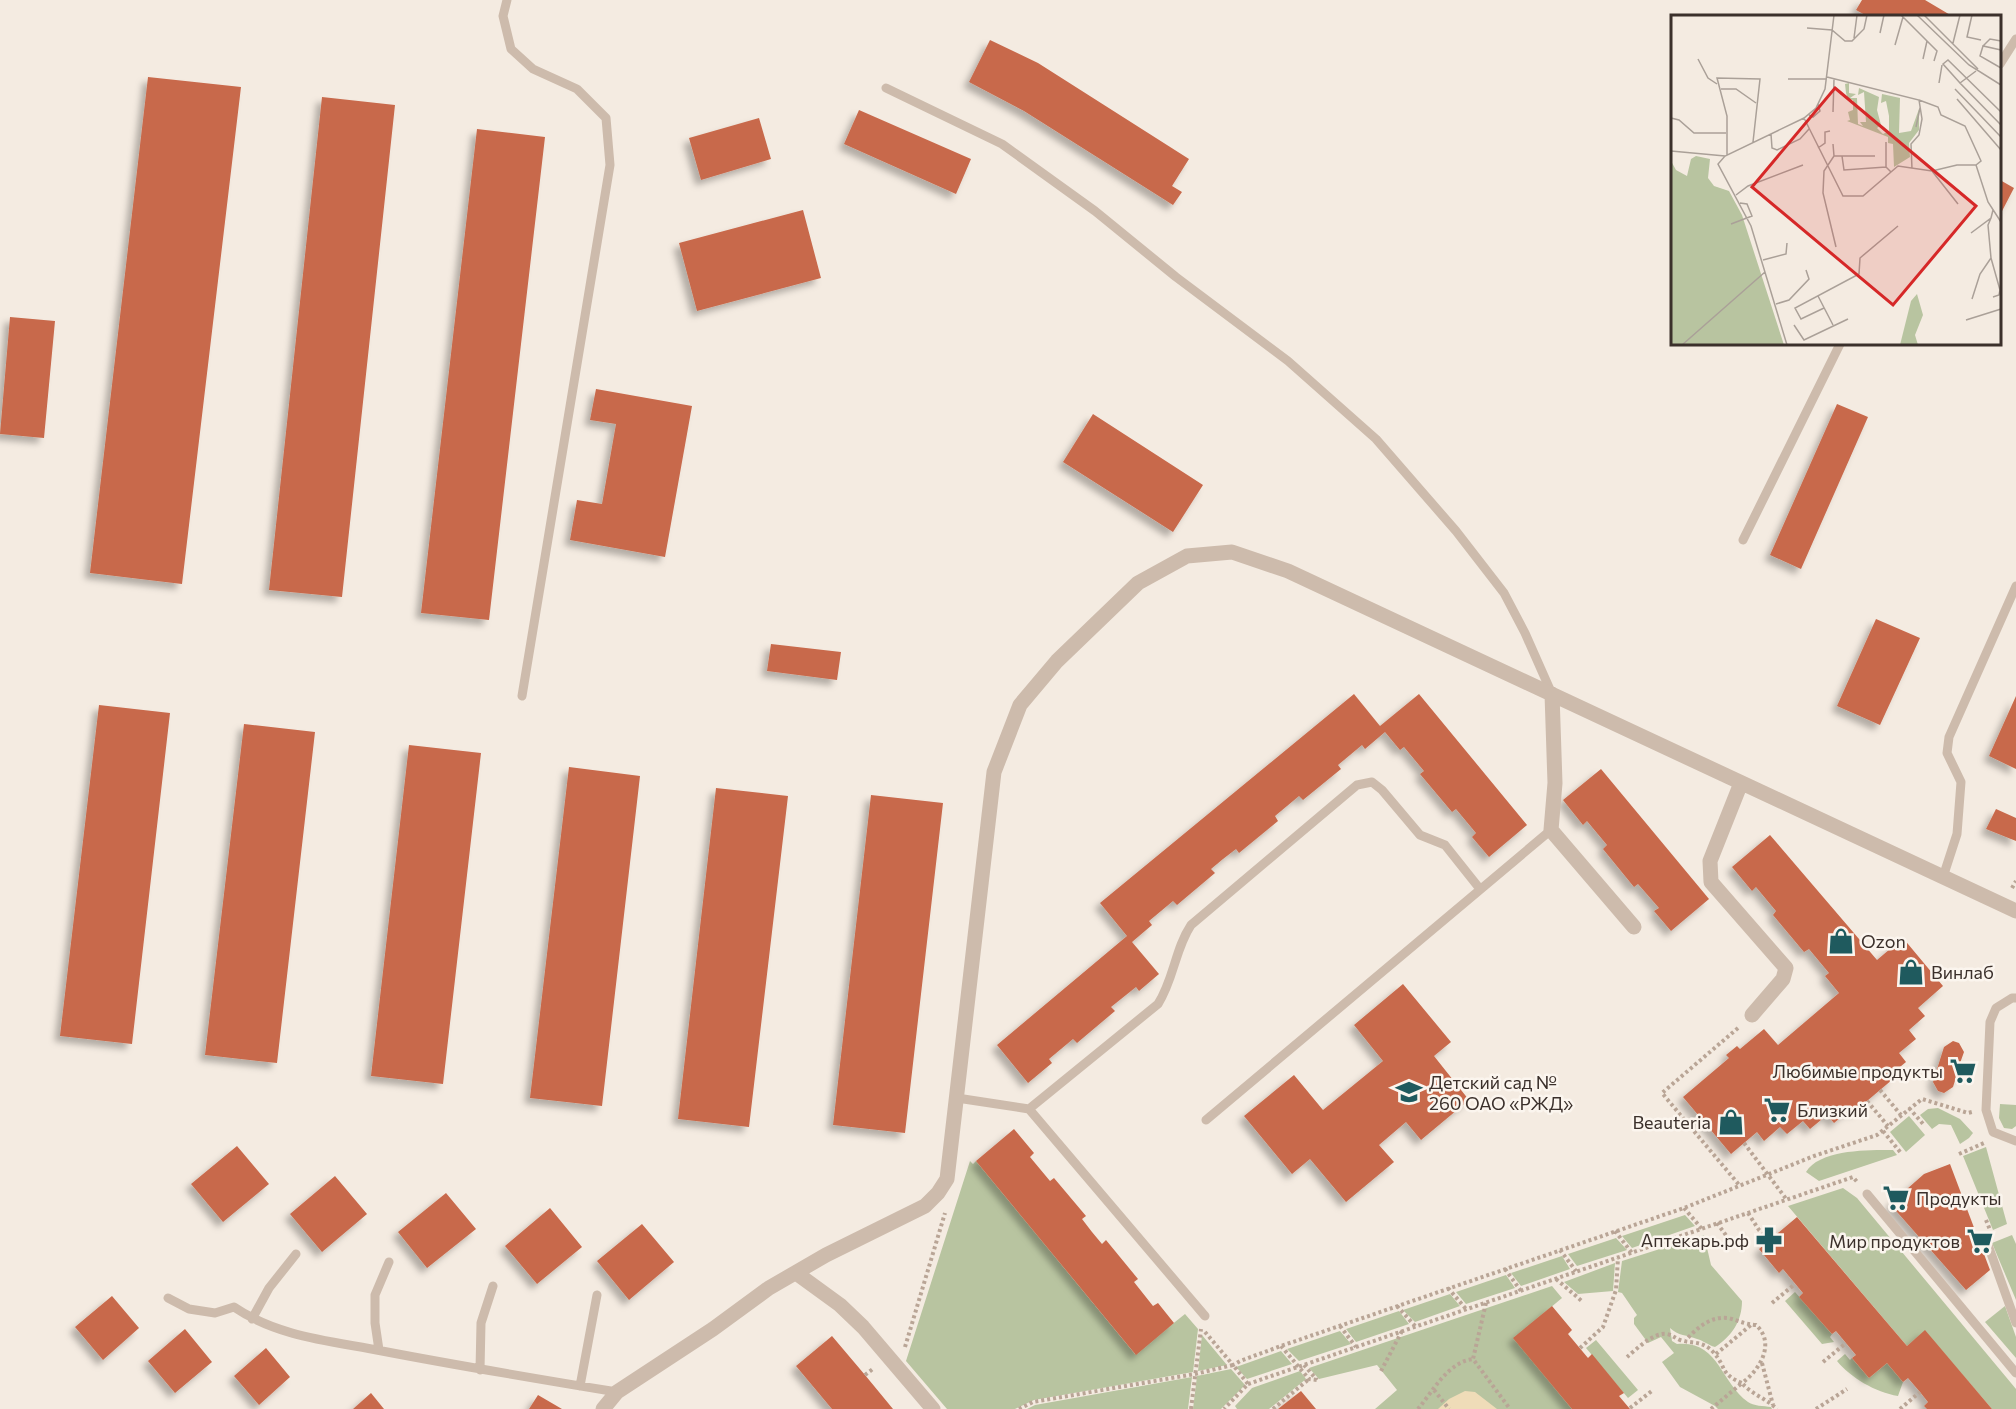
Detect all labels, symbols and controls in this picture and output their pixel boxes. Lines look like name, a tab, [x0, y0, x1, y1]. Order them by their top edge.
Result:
inset map	[1671, 15, 2001, 345]
shop icon: Ozon	[1826, 926, 1856, 956]
place label: Ozon	[1861, 930, 1906, 952]
shop icon: Винлаб	[1896, 957, 1926, 987]
place label: Винлаб	[1931, 961, 1994, 983]
supermarket icon: Любимые продукты	[1948, 1056, 1978, 1086]
place label: Любимые продукты	[1772, 1060, 1943, 1082]
place label: Детский сад № 260 ОАО «РЖД»	[1429, 1071, 1573, 1114]
school or university icon: Детский сад № 260 ОАО «РЖД»	[1394, 1077, 1424, 1107]
supermarket icon: Близкий	[1762, 1095, 1792, 1125]
place label: Близкий	[1797, 1099, 1868, 1121]
shop icon: Beauteria	[1716, 1107, 1746, 1137]
place label: Beauteria	[1632, 1111, 1711, 1133]
supermarket icon: Продукты	[1881, 1183, 1911, 1213]
place label: Продукты	[1916, 1187, 2001, 1209]
pharmacy icon: Аптекарь.рф	[1754, 1225, 1784, 1255]
supermarket icon: Мир продуктов	[1965, 1226, 1995, 1256]
place label: Аптекарь.рф	[1641, 1229, 1749, 1251]
place label: Мир продуктов	[1829, 1230, 1960, 1252]

